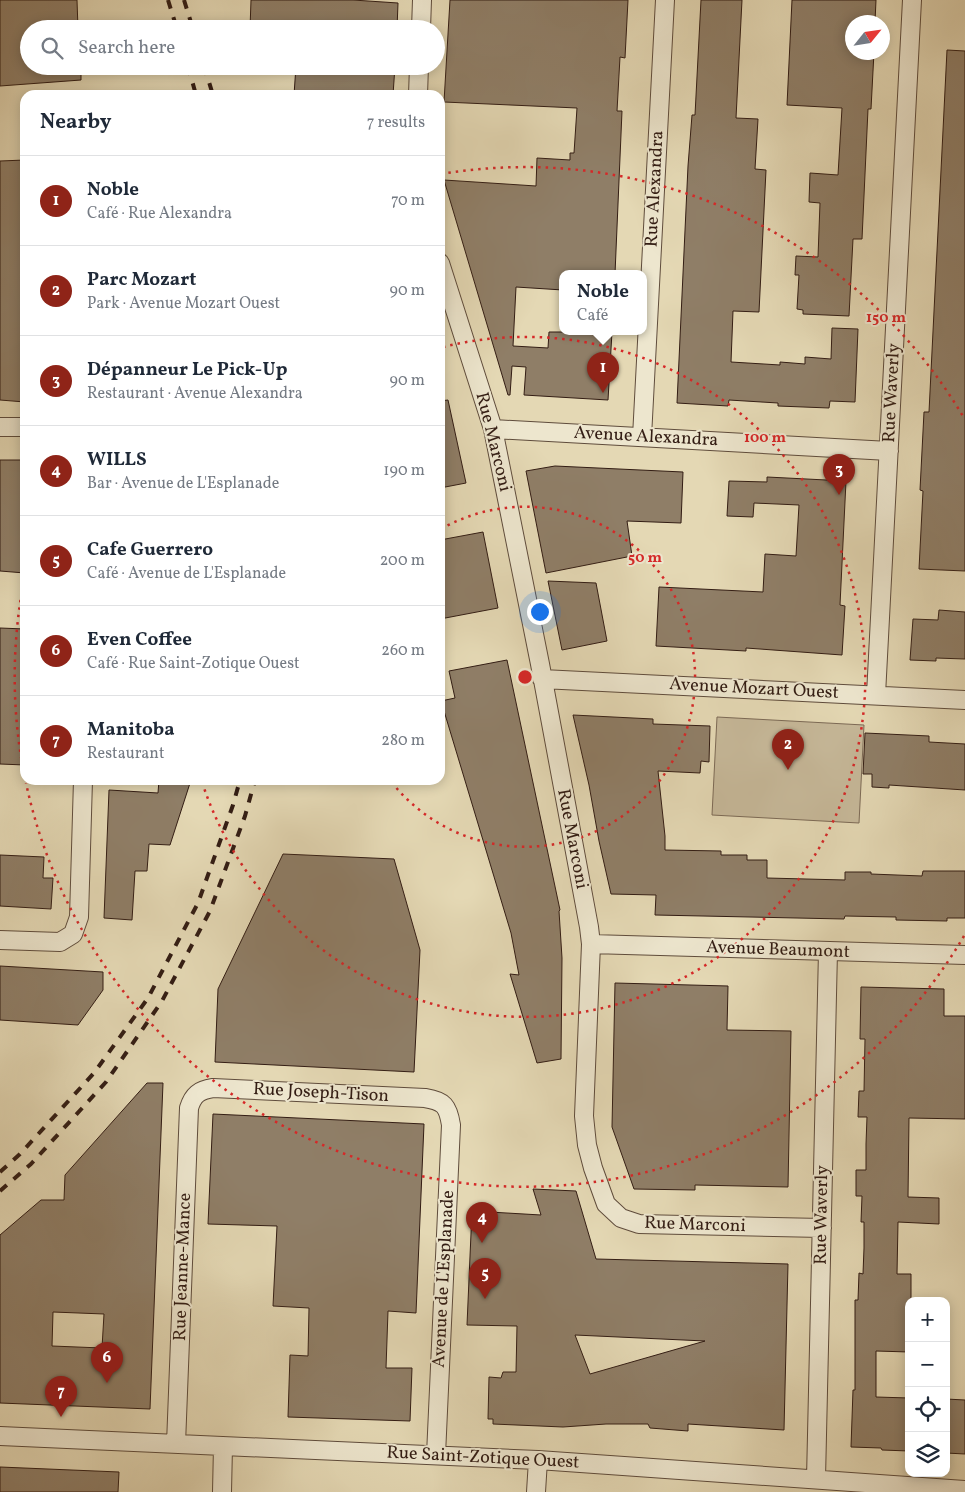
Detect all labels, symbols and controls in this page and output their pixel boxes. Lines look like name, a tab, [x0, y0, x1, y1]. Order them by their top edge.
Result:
north arrow	[845, 15, 890, 60]
search box	[20, 20, 445, 75]
icon: search	[38, 34, 66, 62]
text: Search here	[78, 35, 175, 61]
text: Nearby	[40, 108, 111, 137]
text: 7 results	[367, 112, 425, 134]
street label: Rue Alexandra	[639, 130, 671, 248]
text: Noble	[87, 177, 139, 203]
text: 1	[53, 190, 59, 212]
text: 70 m	[391, 190, 425, 212]
text: Café · Rue Alexandra	[87, 203, 232, 225]
text: Parc Mozart	[87, 267, 196, 293]
popup	[559, 270, 647, 335]
text: Noble	[577, 279, 629, 305]
text: 2	[52, 280, 60, 302]
text: 90 m	[389, 280, 425, 302]
text: Park · Avenue Mozart Ouest	[87, 293, 280, 315]
text: Café	[577, 305, 608, 327]
text: 150 m	[866, 308, 906, 329]
street label: Rue Waverly	[877, 342, 907, 443]
pin: 1	[587, 352, 619, 393]
text: Dépanneur Le Pick-Up	[87, 357, 288, 383]
text: 3	[52, 370, 60, 392]
text: 90 m	[389, 370, 425, 392]
text: Restaurant · Avenue Alexandra	[87, 383, 303, 405]
street label: Rue Marconi	[469, 390, 517, 494]
street label: Avenue Alexandra	[573, 421, 719, 453]
text: 100 m	[744, 428, 787, 449]
text: WILLS	[87, 447, 147, 473]
pin: 3	[823, 454, 855, 495]
text: 4	[51, 460, 61, 482]
text: 190 m	[383, 460, 425, 482]
text: Bar · Avenue de L'Esplanade	[87, 473, 279, 495]
text: Cafe Guerrero	[87, 537, 213, 563]
text: 50 m	[628, 548, 662, 569]
text: 5	[52, 550, 60, 572]
text: 200 m	[380, 550, 425, 572]
text: Café · Avenue de L'Esplanade	[87, 563, 286, 585]
your location	[527, 599, 553, 625]
text: Even Coffee	[87, 627, 192, 653]
text: 6	[52, 640, 60, 662]
text: 260 m	[381, 640, 425, 662]
text: Café · Rue Saint-Zotique Ouest	[87, 653, 300, 675]
centre of rings	[516, 668, 534, 686]
street label: Avenue Mozart Ouest	[669, 672, 839, 706]
text: Manitoba	[87, 717, 175, 743]
pin: 2	[772, 729, 804, 770]
text: 7	[52, 730, 60, 752]
text: 280 m	[381, 730, 425, 752]
text: Restaurant	[87, 743, 165, 765]
street label: Rue Marconi	[550, 787, 594, 891]
street label: Avenue Beaumont	[706, 935, 850, 965]
street label: Rue Joseph-Tison	[252, 1077, 390, 1109]
street label: Rue Waverly	[809, 1165, 835, 1265]
street label: Avenue de L'Esplanade	[427, 1190, 461, 1368]
street label: Rue Jeanne-Mance	[168, 1192, 198, 1342]
pin: 4	[466, 1202, 498, 1243]
street label: Rue Marconi	[644, 1211, 746, 1239]
pin: 5	[469, 1258, 501, 1299]
map controls	[905, 1297, 950, 1477]
button: +	[905, 1297, 950, 1342]
pin: 6	[91, 1342, 123, 1383]
button: −	[905, 1342, 950, 1387]
pin: 7	[45, 1376, 77, 1417]
button: locate	[905, 1387, 950, 1432]
button: layers	[905, 1432, 950, 1477]
street label: Rue Saint-Zotique Ouest	[386, 1440, 580, 1476]

